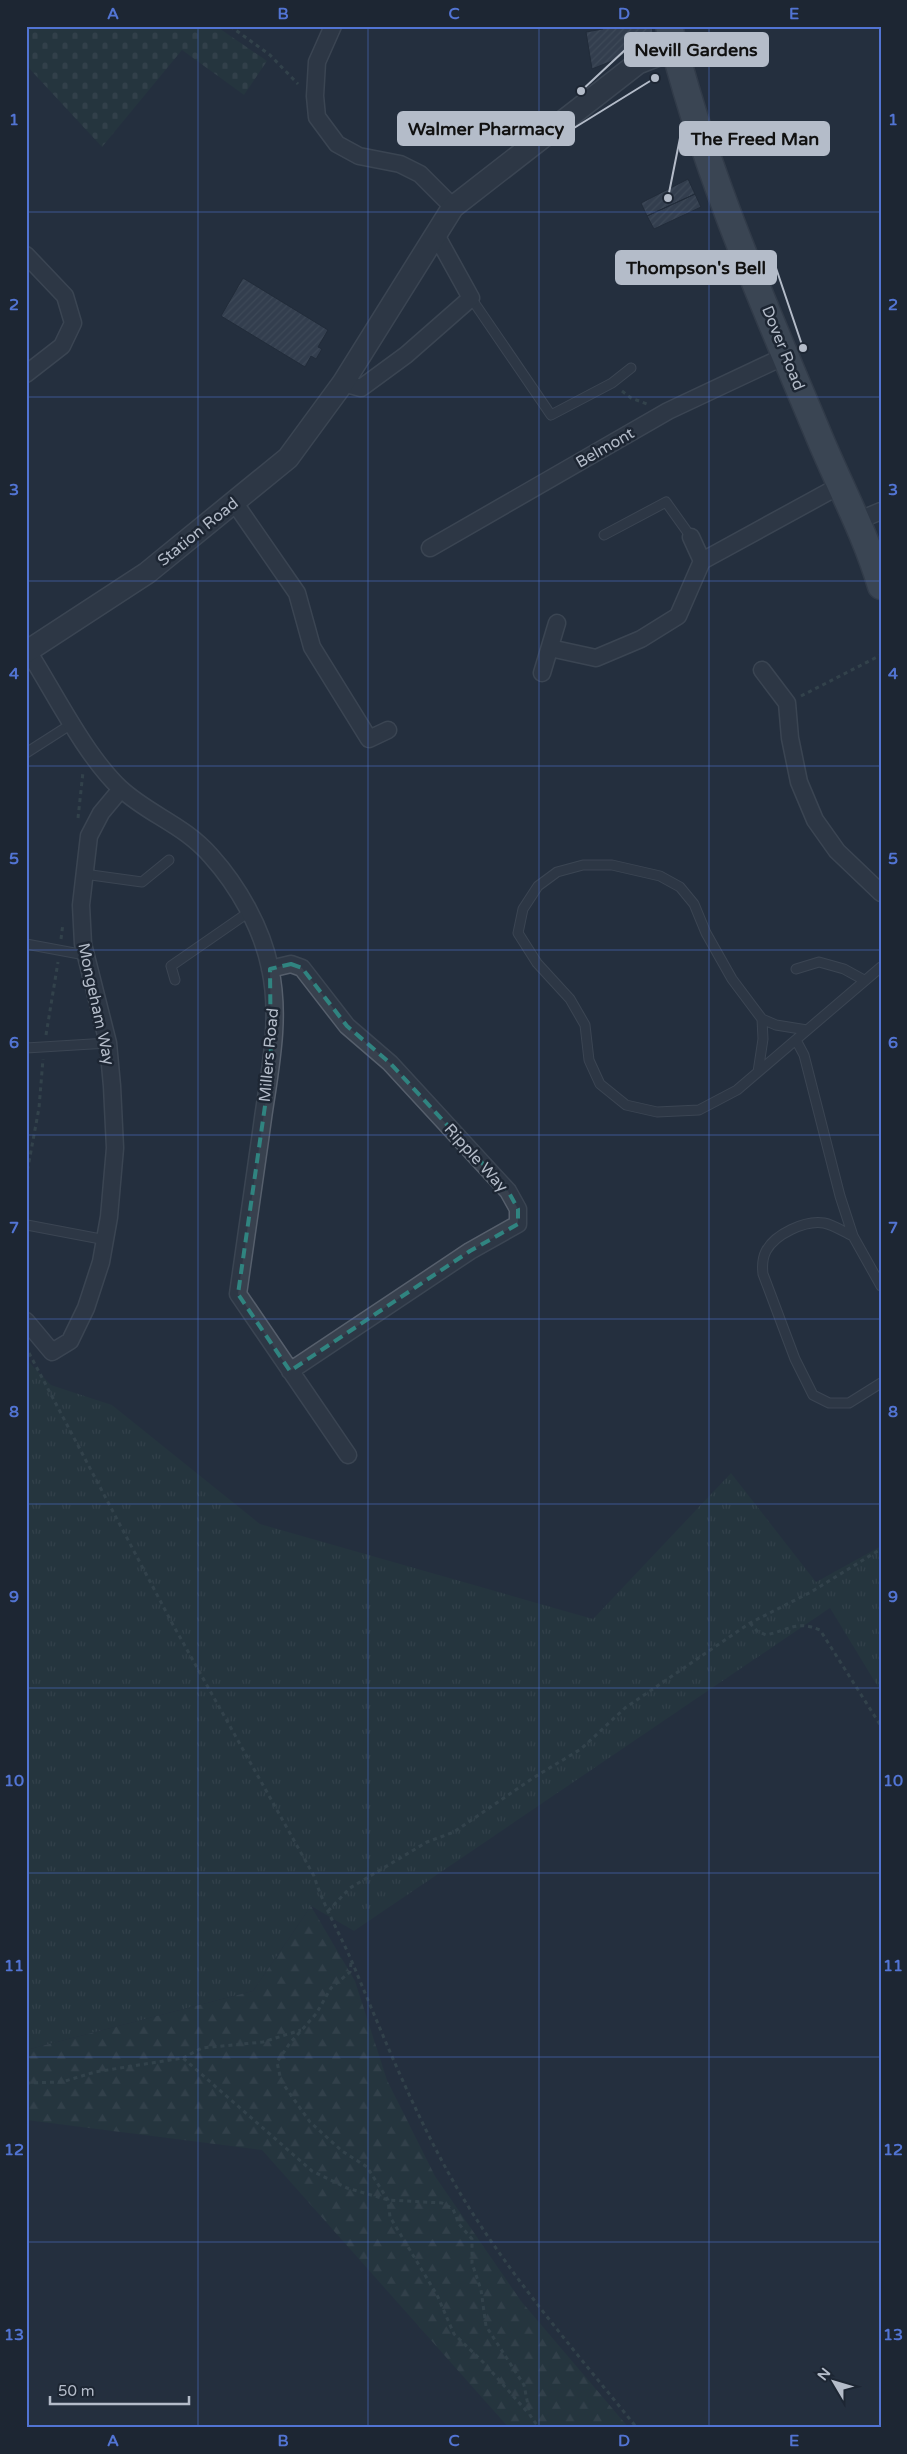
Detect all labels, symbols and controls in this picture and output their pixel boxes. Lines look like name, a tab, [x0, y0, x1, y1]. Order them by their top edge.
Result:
text: A	[107, 4, 119, 24]
text: B	[277, 4, 289, 24]
text: C	[448, 4, 460, 24]
text: D	[618, 4, 630, 24]
text: E	[789, 4, 799, 24]
callout: Nevill Gardens	[625, 33, 768, 66]
text: Nevill Gardens	[634, 39, 758, 61]
text: 1	[9, 110, 19, 130]
text: 1	[888, 110, 898, 130]
callout: Walmer Pharmacy	[398, 112, 574, 145]
text: Walmer Pharmacy	[408, 118, 564, 140]
callout: The Freed Man	[680, 122, 829, 155]
text: The Freed Man	[690, 128, 819, 150]
callout: Thompson's Bell	[616, 251, 776, 284]
text: Thompson's Bell	[625, 257, 766, 279]
text: 2	[9, 295, 19, 315]
text: 2	[888, 295, 898, 315]
street label: Dover Road	[757, 303, 809, 393]
street label: Belmont	[572, 423, 638, 473]
text: 3	[9, 480, 19, 500]
text: 3	[888, 480, 898, 500]
street label: Station Road	[153, 493, 243, 571]
text: 4	[9, 664, 19, 684]
text: 4	[888, 664, 898, 684]
text: 5	[9, 849, 19, 869]
text: 5	[888, 849, 898, 869]
street label: Mongeham Way	[73, 941, 119, 1067]
street label: Millers Road	[255, 1007, 283, 1103]
text: 6	[9, 1033, 19, 1053]
text: 6	[888, 1033, 898, 1053]
street label: Ripple Way	[440, 1119, 512, 1197]
text: 7	[9, 1218, 19, 1238]
text: 7	[888, 1218, 898, 1238]
text: 8	[9, 1402, 19, 1422]
text: 8	[888, 1402, 898, 1422]
text: 9	[9, 1587, 19, 1607]
text: 9	[888, 1587, 898, 1607]
text: 10	[4, 1771, 24, 1791]
text: 10	[883, 1771, 903, 1791]
text: 11	[4, 1956, 24, 1976]
text: 11	[883, 1956, 903, 1976]
text: 12	[4, 2140, 24, 2160]
text: 12	[883, 2140, 903, 2160]
text: 13	[4, 2325, 24, 2345]
text: 13	[883, 2325, 903, 2345]
north arrow	[810, 2356, 860, 2406]
text: N	[814, 2365, 834, 2384]
scale bar	[50, 2374, 189, 2406]
text: 50 m	[58, 2382, 95, 2400]
text: A	[107, 2431, 119, 2451]
text: B	[277, 2431, 289, 2451]
text: C	[448, 2431, 460, 2451]
text: D	[618, 2431, 630, 2451]
text: E	[789, 2431, 799, 2451]

